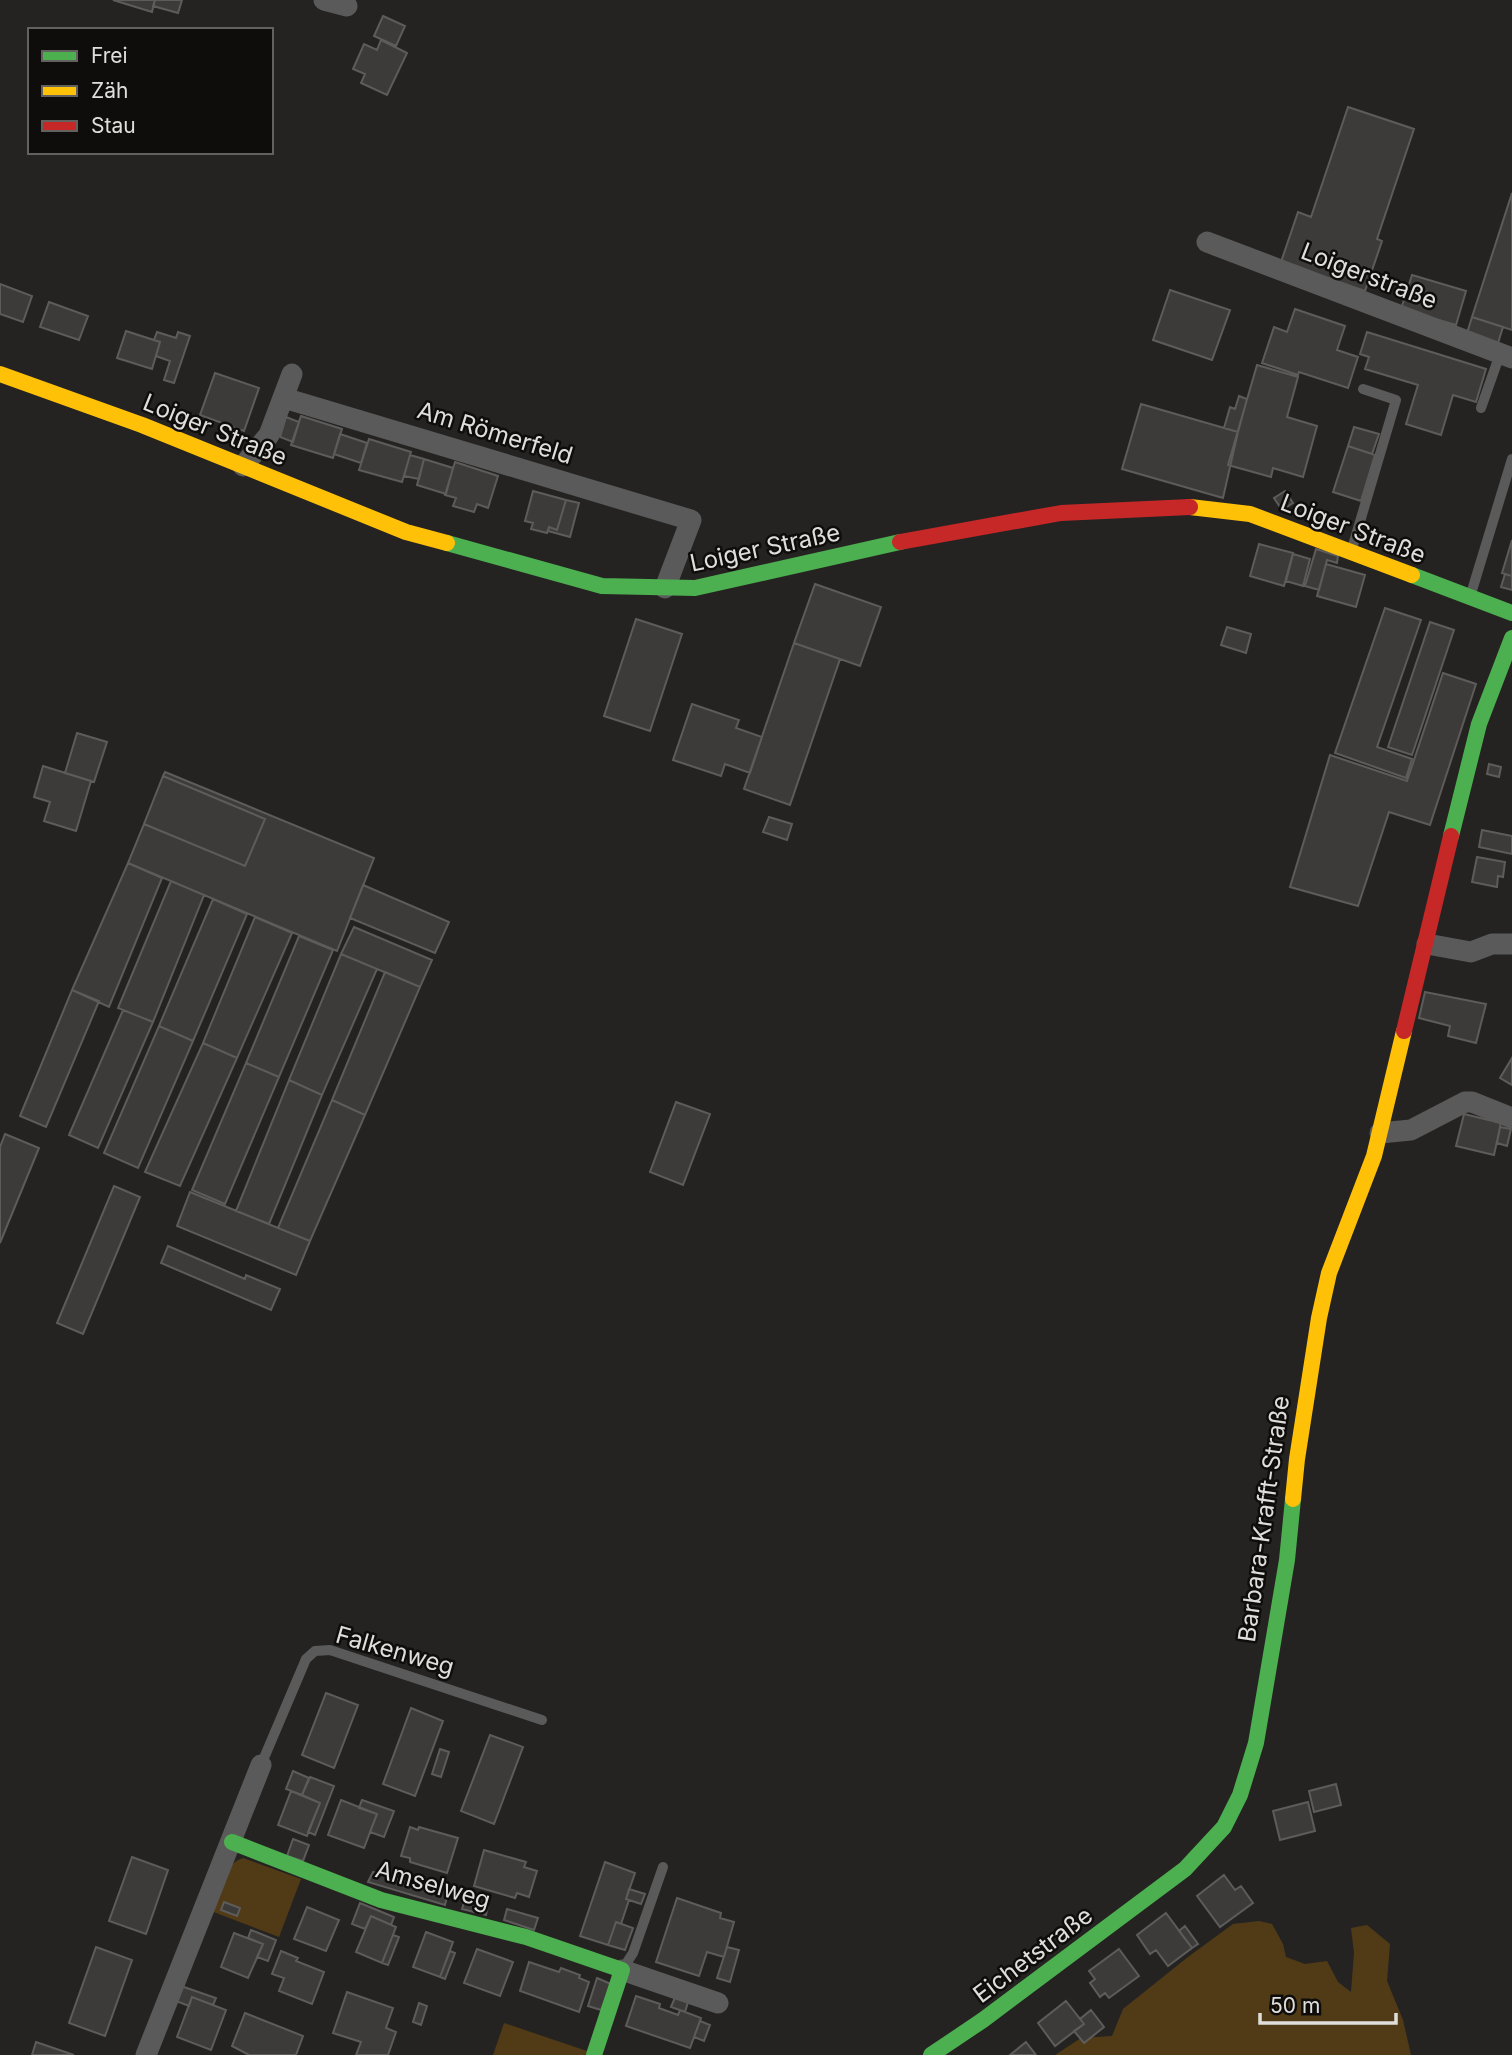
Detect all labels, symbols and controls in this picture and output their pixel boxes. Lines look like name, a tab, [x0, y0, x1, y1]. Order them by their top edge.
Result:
legend	[28, 28, 273, 154]
text: Frei	[91, 43, 128, 68]
text: Zäh	[91, 78, 128, 103]
text: Stau	[91, 113, 136, 138]
street label: Loigerstraße	[1297, 236, 1441, 315]
street label: Loiger Straße	[139, 387, 291, 472]
street label: Am Römerfeld	[414, 395, 576, 470]
street label: Loiger Straße	[1277, 488, 1430, 569]
street label: Loiger Straße	[687, 517, 843, 578]
street label: Barbara-Krafft-Straße	[1232, 1394, 1295, 1644]
street label: Falkenweg	[333, 1620, 458, 1681]
street label: Amselweg	[372, 1854, 494, 1915]
street label: Eichetstraße	[967, 1900, 1098, 2009]
scale bar	[1260, 1982, 1396, 2026]
text: 50 m	[1270, 1993, 1320, 2018]

